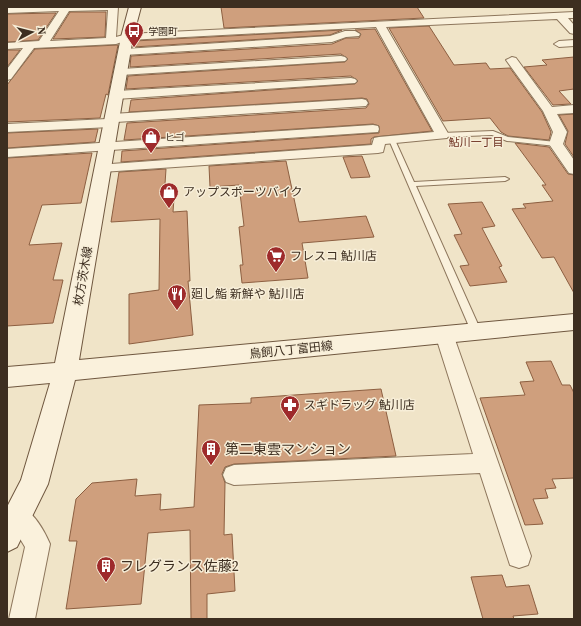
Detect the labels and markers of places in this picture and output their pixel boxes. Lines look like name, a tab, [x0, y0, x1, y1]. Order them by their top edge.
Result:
bus stop icon: 学園町	[123, 20, 145, 48]
place label: 学園町	[148, 25, 178, 38]
shop icon: ヒゴ	[140, 126, 162, 154]
place label: ヒゴ	[165, 131, 185, 144]
shop icon: アップスポーツバイク	[158, 181, 180, 209]
place label: アップスポーツバイク	[183, 184, 303, 200]
supermarket icon: フレスコ 鮎川店	[265, 245, 287, 273]
place label: フレスコ 鮎川店	[290, 248, 377, 264]
restaurant icon: 廻し鮨 新鮮や 鮎川店	[166, 283, 188, 311]
place label: 廻し鮨 新鮮や 鮎川店	[191, 286, 305, 302]
pharmacy icon: スギドラッグ 鮎川店	[279, 394, 301, 422]
place label: スギドラッグ 鮎川店	[304, 397, 415, 413]
building icon: 第二東雲マンション	[200, 438, 222, 466]
place label: 第二東雲マンション	[225, 439, 351, 459]
building icon: フレグランス佐藤2	[95, 555, 117, 583]
place label: フレグランス佐藤2	[120, 556, 239, 576]

